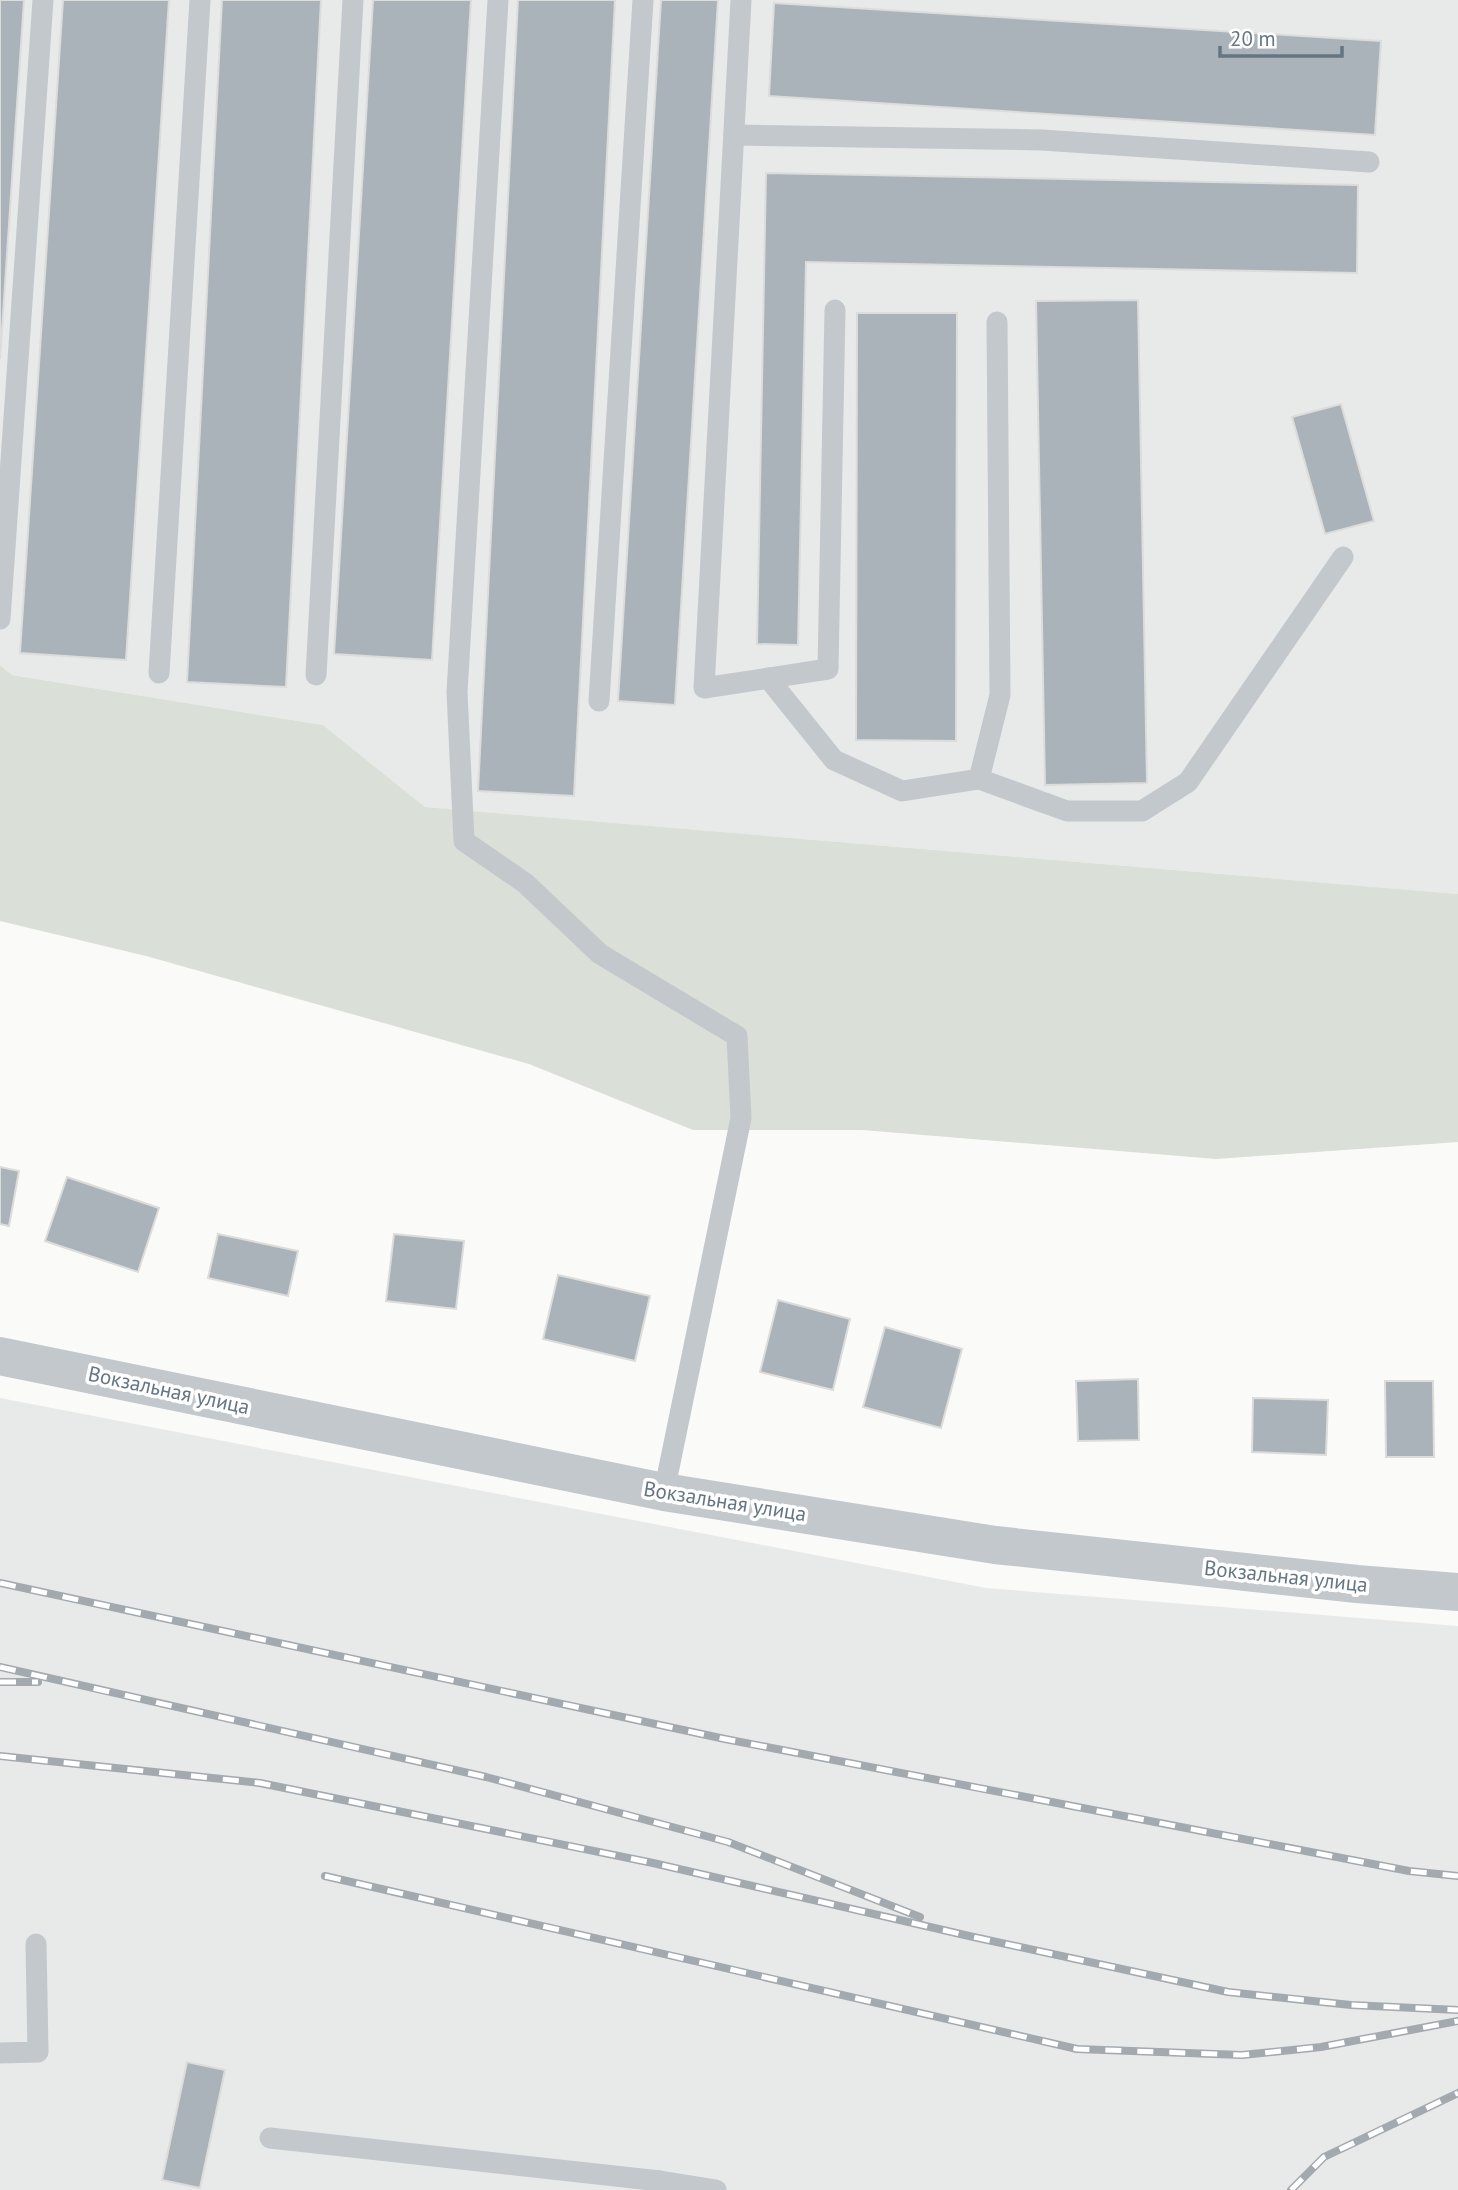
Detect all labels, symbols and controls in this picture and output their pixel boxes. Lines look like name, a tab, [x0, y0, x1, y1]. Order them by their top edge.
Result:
scale bar	[1220, 14, 1342, 58]
text: 20 m	[1230, 25, 1276, 52]
street label: Вокзальная улица	[86, 1360, 252, 1420]
street label: Вокзальная улица	[642, 1475, 808, 1527]
street label: Вокзальная улица	[1203, 1554, 1369, 1598]

